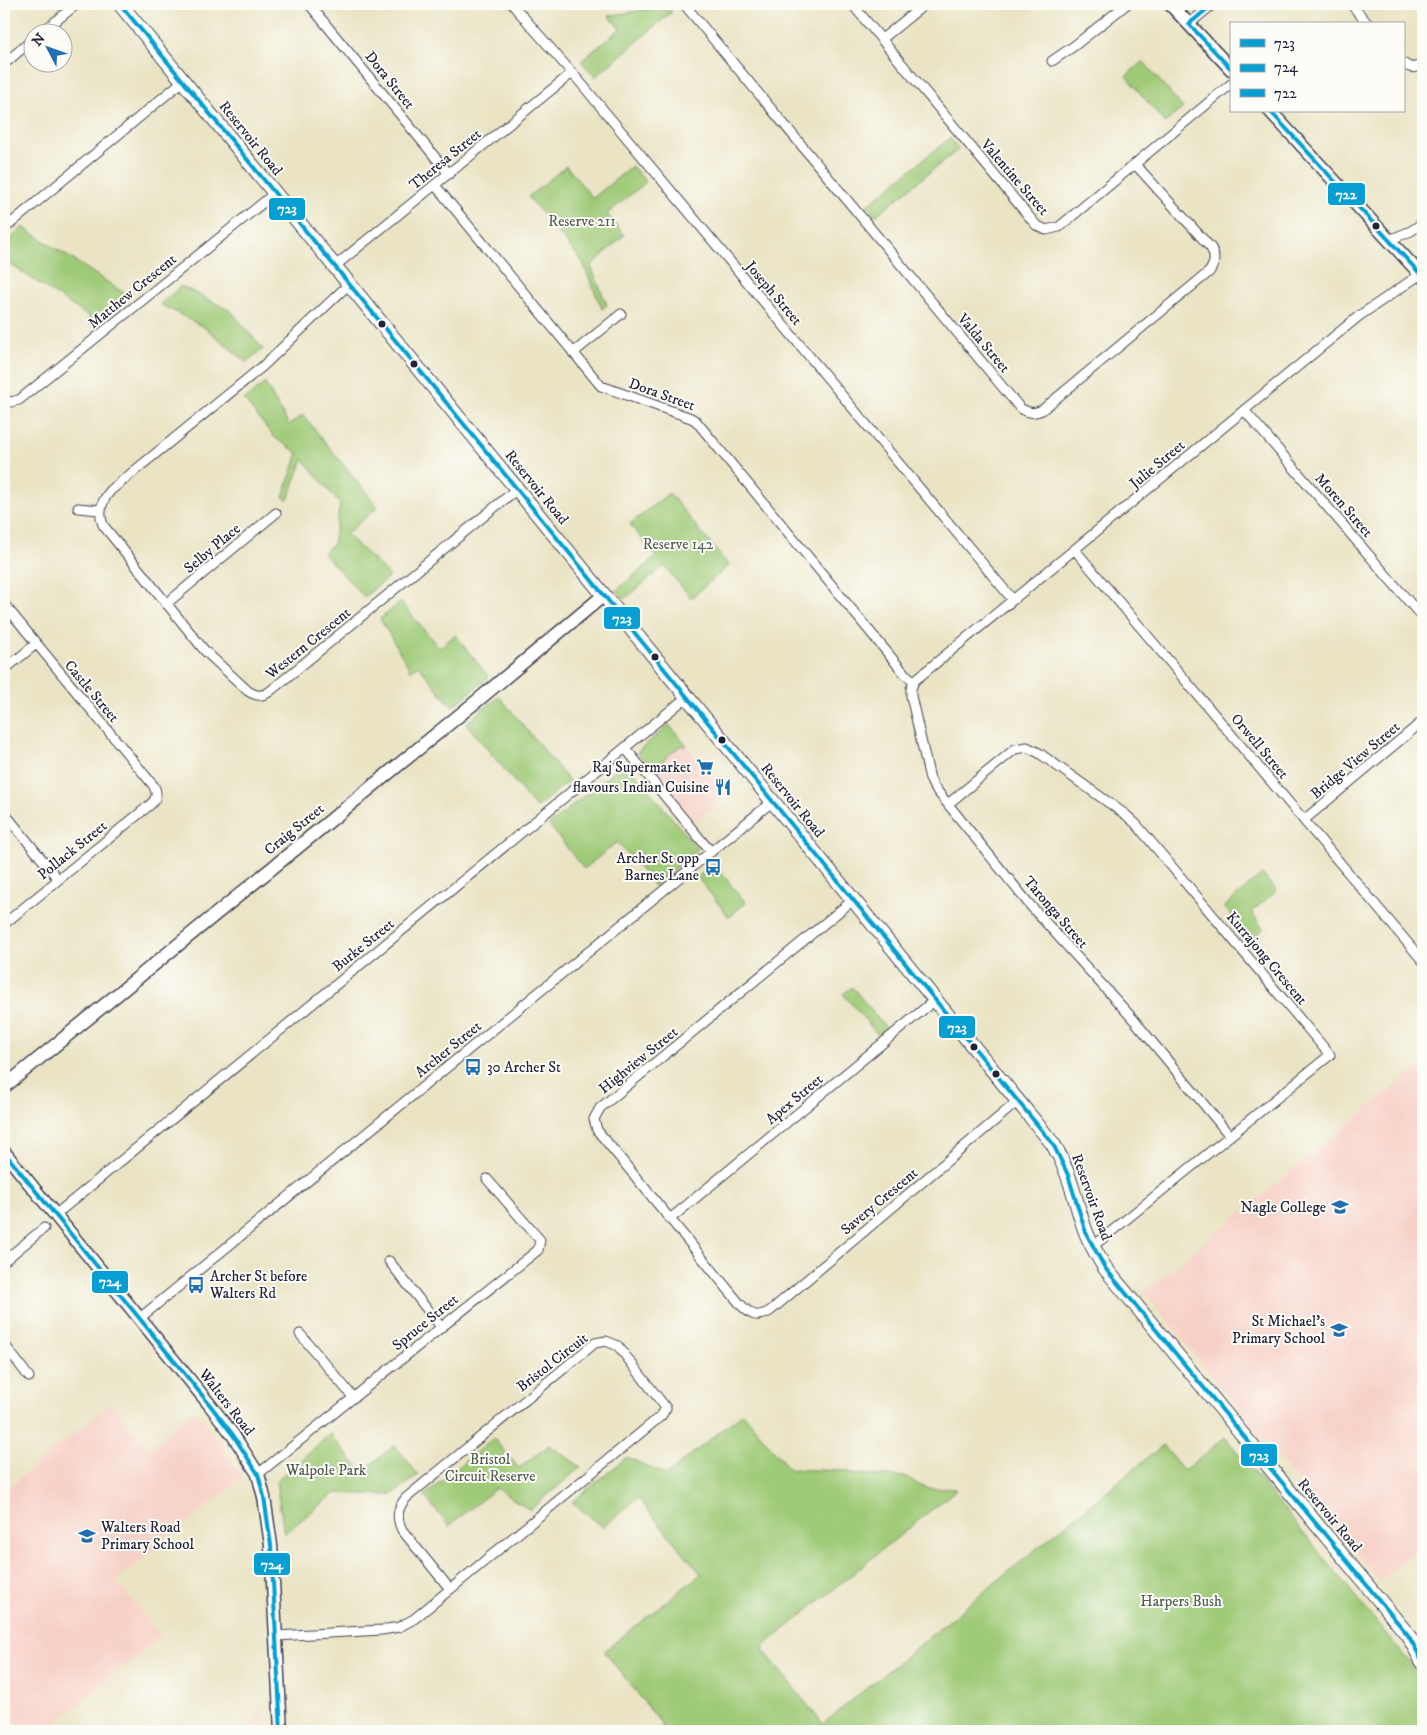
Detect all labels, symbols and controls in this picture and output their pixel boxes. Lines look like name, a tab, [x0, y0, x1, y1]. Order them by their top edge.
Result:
north arrow	[22, 22, 72, 72]
legend	[1230, 22, 1404, 112]
text: N	[28, 30, 50, 50]
text: 723	[1274, 34, 1295, 53]
street label: Dora Street	[360, 47, 419, 113]
text: 724	[1274, 58, 1298, 77]
text: 722	[1274, 84, 1297, 103]
street label: Reservoir Road	[215, 97, 287, 180]
street label: Theresa Street	[405, 124, 485, 194]
street label: Valentine Street	[976, 135, 1053, 219]
line badge: 722	[1327, 182, 1366, 206]
text: 722	[1335, 186, 1358, 204]
line badge: 723	[268, 197, 306, 221]
text: 723	[277, 200, 297, 218]
park label: Reserve 211	[548, 212, 616, 231]
unlabelled marker	[1371, 221, 1381, 231]
street label: Matthew Crescent	[84, 250, 181, 333]
street label: Joseph Street	[740, 256, 806, 330]
street label: Valda Street	[953, 309, 1014, 377]
unlabelled marker	[377, 319, 387, 329]
unlabelled marker	[409, 359, 419, 369]
street label: Dora Street	[626, 374, 698, 415]
street label: Julie Street	[1124, 436, 1189, 494]
street label: Reservoir Road	[501, 446, 573, 529]
street label: Moren Street	[1311, 469, 1377, 542]
street label: Selby Place	[180, 519, 245, 578]
park label: Reserve 142	[643, 535, 714, 554]
street label: Western Crescent	[261, 603, 355, 684]
line badge: 723	[603, 606, 641, 630]
text: 723	[612, 610, 632, 628]
unlabelled marker	[650, 652, 660, 662]
street label: Castle Street	[60, 656, 123, 726]
street label: Orwell Street	[1227, 710, 1293, 783]
street label: Bridge View Street	[1307, 717, 1404, 803]
unlabelled marker	[717, 735, 727, 745]
supermarket icon: Raj Supermarket	[695, 757, 715, 777]
place label: Raj Supermarket	[592, 758, 691, 777]
street label: Reservoir Road	[757, 759, 829, 842]
restaurant icon: flavours Indian Cuisine	[713, 777, 733, 797]
place label: flavours Indian Cuisine	[573, 778, 709, 797]
street label: Craig Street	[260, 799, 328, 859]
street label: Pollack Street	[34, 817, 111, 884]
place label: Archer St opp Barnes Lane	[616, 849, 699, 885]
bus stop icon: Archer St opp Barnes Lane	[703, 857, 723, 877]
street label: Taronga Street	[1019, 872, 1092, 952]
street label: Kurrajong Crescent	[1222, 908, 1311, 1009]
street label: Burke Street	[328, 914, 398, 976]
line badge: 723	[938, 1015, 976, 1039]
street label: Archer Street	[411, 1017, 485, 1082]
text: 723	[947, 1019, 967, 1037]
street label: Highview Street	[595, 1023, 682, 1098]
unlabelled marker	[969, 1042, 979, 1052]
bus stop icon: 30 Archer St	[463, 1057, 483, 1077]
place label: 30 Archer St	[487, 1058, 561, 1077]
unlabelled marker	[991, 1069, 1001, 1079]
street label: Apex Street	[762, 1070, 827, 1129]
street label: Reservoir Road	[1067, 1151, 1116, 1244]
street label: Savery Crescent	[837, 1164, 922, 1239]
school or university icon: Nagle College	[1330, 1197, 1350, 1217]
place label: Nagle College	[1241, 1198, 1326, 1217]
place label: Archer St before Walters Rd	[209, 1267, 307, 1303]
line badge: 724	[91, 1270, 129, 1294]
text: 724	[99, 1273, 122, 1291]
bus stop icon: Archer St before Walters Rd	[186, 1275, 206, 1295]
street label: Spruce Street	[388, 1290, 462, 1355]
place label: St Michael's Primary School	[1232, 1312, 1325, 1348]
school or university icon: St Michael's Primary School	[1329, 1320, 1349, 1340]
street label: Bristol Circuit	[513, 1329, 592, 1396]
street label: Walters Road	[194, 1364, 259, 1440]
line badge: 723	[1240, 1443, 1278, 1467]
text: 723	[1249, 1447, 1269, 1465]
park label: Bristol Circuit Reserve	[445, 1450, 535, 1486]
park label: Walpole Park	[285, 1461, 367, 1480]
street label: Reservoir Road	[1293, 1474, 1366, 1557]
place label: Walters Road Primary School	[100, 1518, 194, 1554]
school or university icon: Walters Road Primary School	[77, 1526, 97, 1546]
line badge: 724	[253, 1552, 291, 1576]
text: 724	[261, 1556, 284, 1574]
park label: Harpers Bush	[1140, 1592, 1222, 1611]

